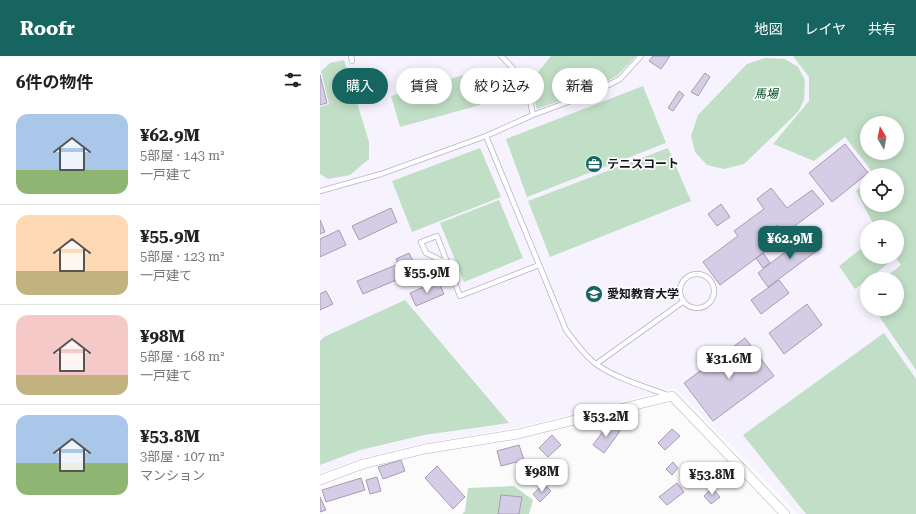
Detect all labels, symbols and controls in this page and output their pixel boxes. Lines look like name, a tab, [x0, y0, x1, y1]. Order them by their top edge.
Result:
text: Roofr	[20, 17, 75, 40]
text: 地図	[754, 21, 782, 37]
text: レイヤ	[804, 21, 846, 37]
text: 共有	[868, 21, 896, 37]
chip: 購入	[332, 68, 388, 104]
chip: 賃貸	[396, 68, 452, 104]
chip: 絞り込み	[460, 68, 544, 104]
chip: 新着	[552, 68, 608, 104]
icon: filters	[282, 69, 304, 91]
text: 6件の物件	[16, 72, 94, 92]
park label: 馬場	[754, 87, 780, 101]
north arrow	[860, 116, 904, 160]
map controls	[860, 116, 904, 316]
text: ¥62.9M	[140, 125, 200, 145]
icon: home	[48, 130, 96, 178]
text: 5部屋 · 143 m²	[140, 148, 224, 163]
office icon: テニスコート	[584, 154, 604, 174]
place label: テニスコート	[607, 157, 679, 171]
text: 一戸建て	[140, 167, 192, 182]
button: locate	[860, 168, 904, 212]
button: +	[860, 220, 904, 264]
text: ¥55.9M	[140, 226, 200, 246]
pin: ¥62.9M	[757, 226, 823, 260]
icon: home	[48, 231, 96, 279]
text: ¥62.9M	[767, 231, 813, 246]
text: 5部屋 · 123 m²	[140, 249, 224, 264]
pin: ¥55.9M	[394, 260, 460, 294]
text: ¥55.9M	[404, 265, 450, 280]
text: 一戸建て	[140, 268, 192, 283]
button: −	[860, 272, 904, 316]
school or university icon: 愛知教育大学	[584, 284, 604, 304]
place label: 愛知教育大学	[607, 287, 679, 301]
text: ¥98M	[140, 326, 185, 346]
icon: home	[48, 331, 96, 379]
pin: ¥31.6M	[696, 346, 762, 380]
text: 5部屋 · 168 m²	[140, 349, 224, 364]
text: ¥31.6M	[706, 351, 752, 366]
text: 一戸建て	[140, 368, 192, 383]
pin: ¥53.2M	[573, 404, 639, 438]
text: ¥53.2M	[583, 409, 629, 424]
text: ¥53.8M	[140, 426, 200, 446]
icon: home	[48, 431, 96, 479]
text: 3部屋 · 107 m²	[140, 449, 224, 464]
pin: ¥98M	[518, 459, 566, 493]
pin: ¥53.8M	[679, 462, 745, 496]
text: ¥98M	[525, 464, 559, 479]
text: ¥53.8M	[689, 467, 735, 482]
text: マンション	[140, 468, 205, 483]

